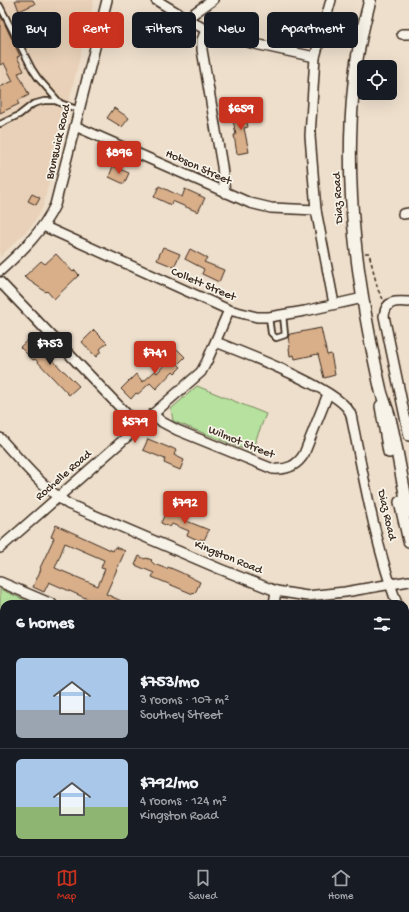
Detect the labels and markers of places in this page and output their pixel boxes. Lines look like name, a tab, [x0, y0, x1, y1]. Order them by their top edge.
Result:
pin: $659	[217, 97, 265, 131]
pin: $896	[95, 141, 143, 175]
pin: $753	[26, 332, 74, 366]
pin: $741	[131, 341, 179, 375]
pin: $579	[111, 410, 159, 444]
pin: $792	[161, 491, 209, 525]

